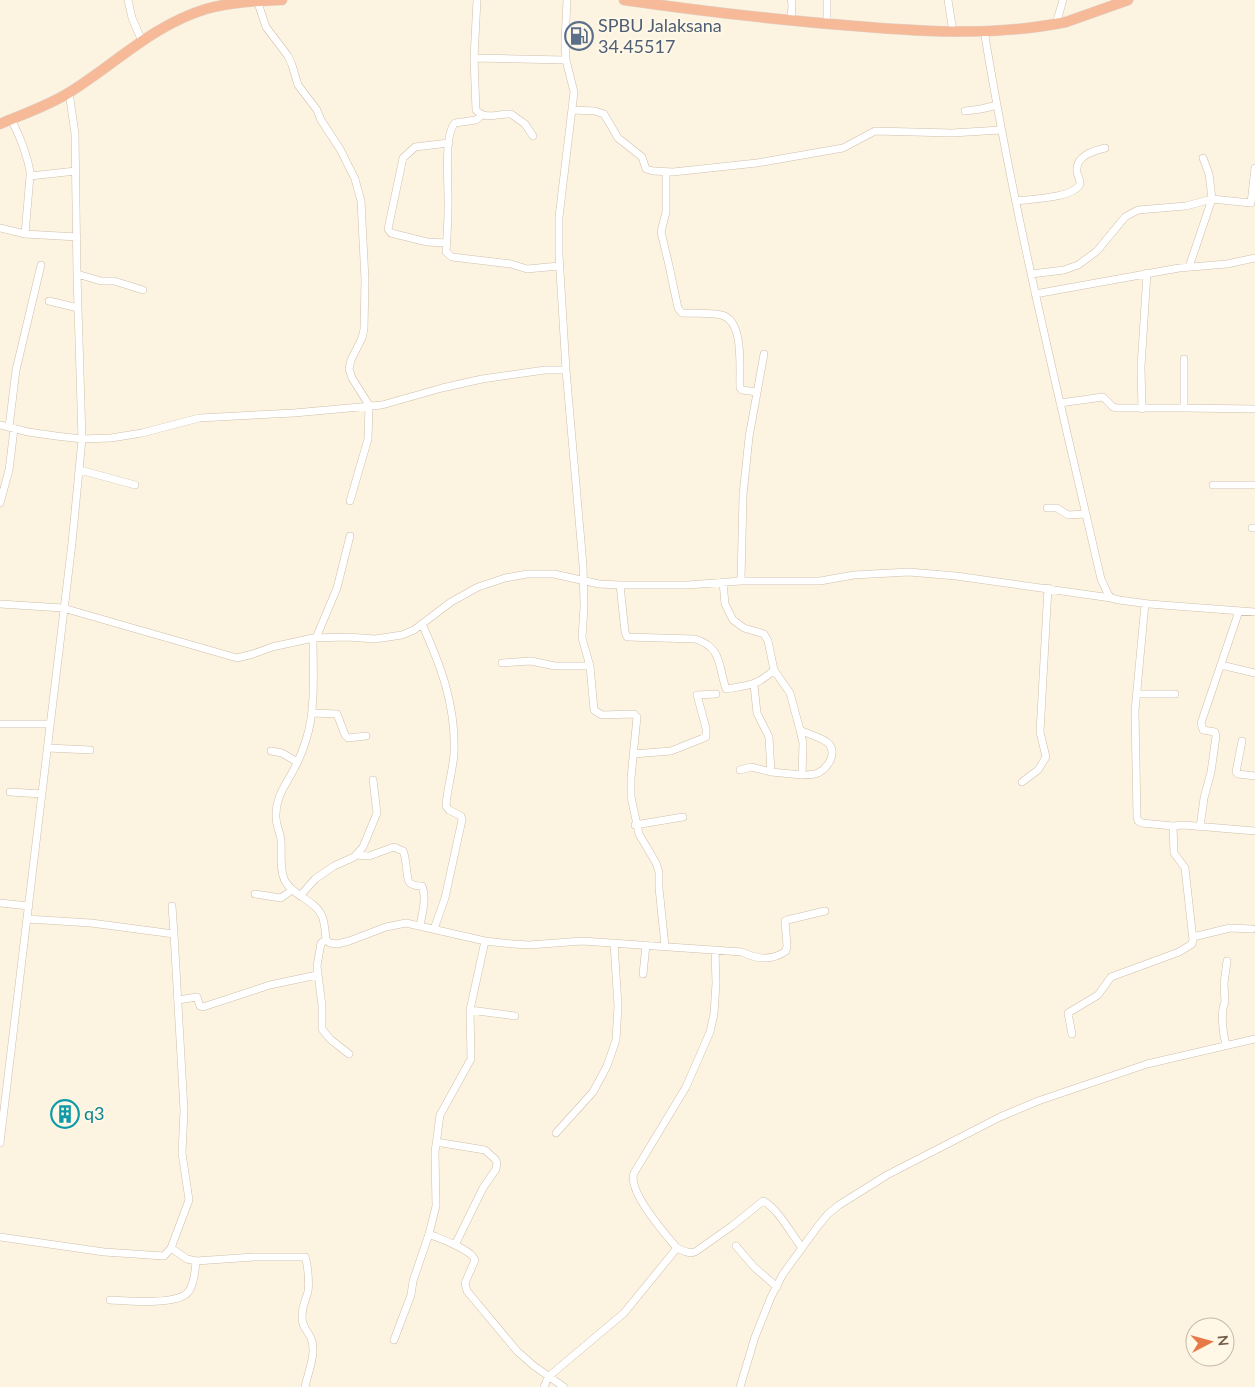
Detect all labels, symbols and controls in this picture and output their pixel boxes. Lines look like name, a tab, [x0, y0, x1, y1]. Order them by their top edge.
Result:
place label: SPBU Jalaksana 34.45517	[598, 14, 722, 57]
fuel station icon: SPBU Jalaksana 34.45517	[564, 21, 594, 51]
building icon: q3	[50, 1099, 80, 1129]
place label: q3	[84, 1102, 105, 1124]
north arrow	[1185, 1317, 1235, 1367]
text: N	[1214, 1334, 1232, 1347]

